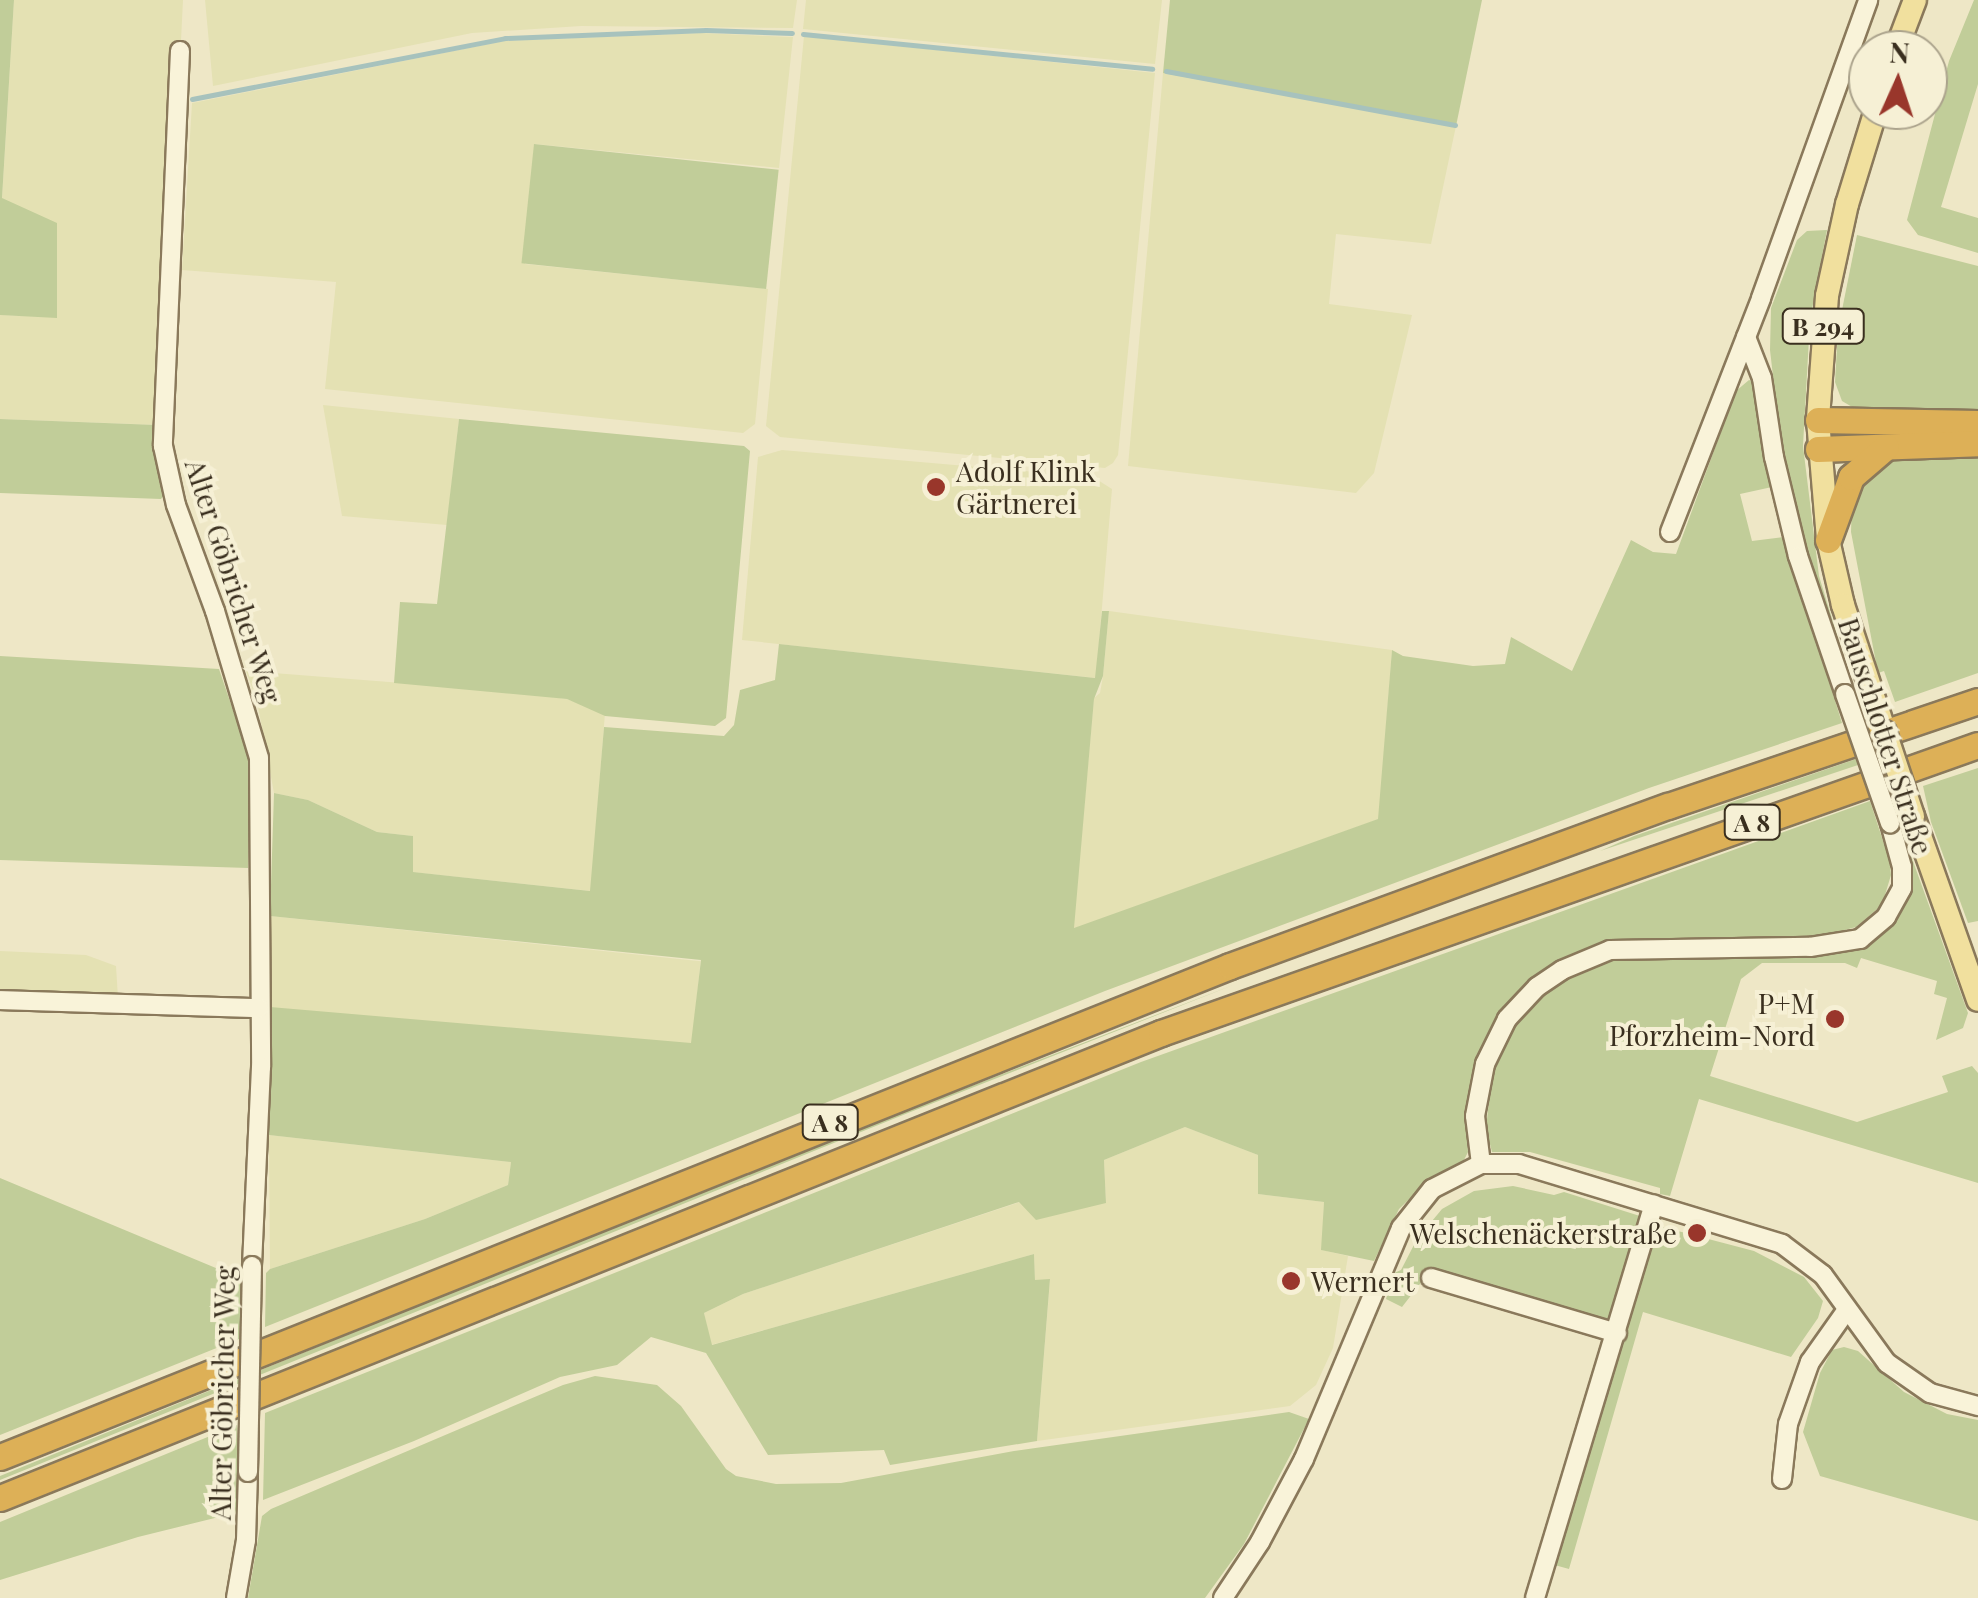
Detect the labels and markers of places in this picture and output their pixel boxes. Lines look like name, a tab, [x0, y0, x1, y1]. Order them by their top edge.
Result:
place label: Adolf Klink Gärtnerei	[956, 454, 1096, 520]
marker: Adolf Klink Gärtnerei	[925, 476, 947, 498]
place label: P+M Pforzheim-Nord	[1609, 986, 1815, 1052]
marker: P+M Pforzheim-Nord	[1824, 1008, 1846, 1030]
place label: Welschenäckerstraße	[1410, 1216, 1677, 1250]
marker: Welschenäckerstraße	[1686, 1222, 1708, 1244]
place label: Wernert	[1311, 1264, 1414, 1298]
marker: Wernert	[1280, 1270, 1302, 1292]

